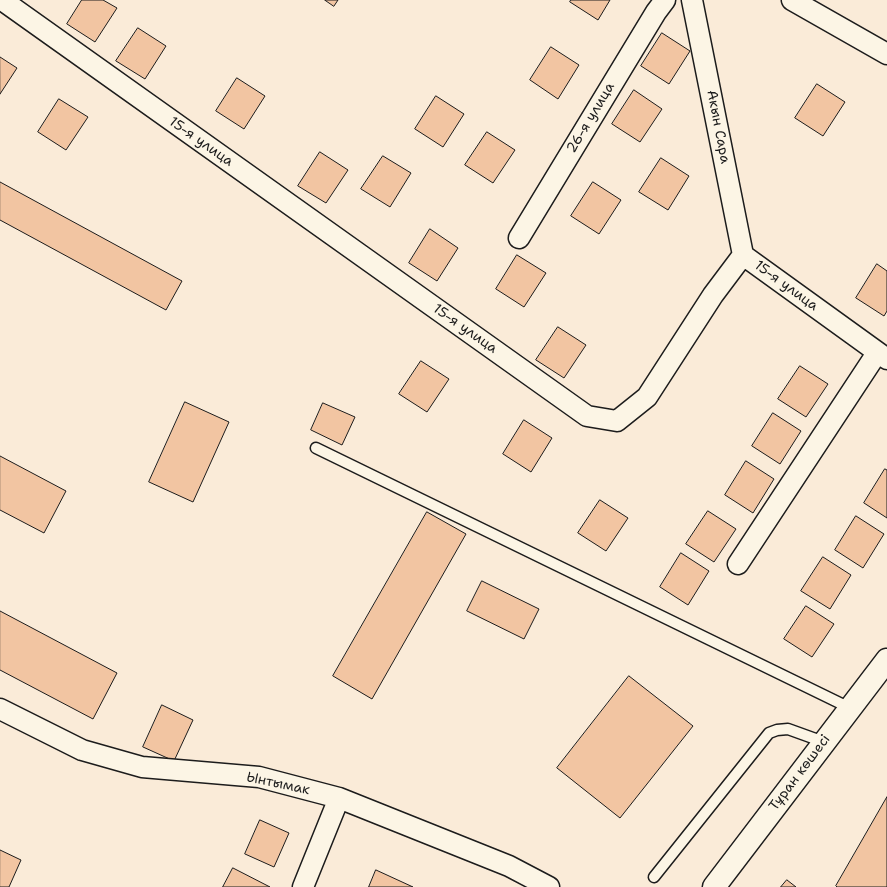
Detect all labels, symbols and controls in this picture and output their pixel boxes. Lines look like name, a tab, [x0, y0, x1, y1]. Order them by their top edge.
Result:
street label: 26-я улица	[563, 80, 619, 156]
street label: Акын Сара	[703, 89, 733, 165]
street label: 15-я улица	[166, 114, 236, 170]
street label: 15-я улица	[751, 257, 821, 315]
street label: 15-я улица	[430, 301, 500, 357]
street label: Тұран көшесі	[766, 732, 834, 814]
street label: Ынтымак	[245, 769, 311, 799]

